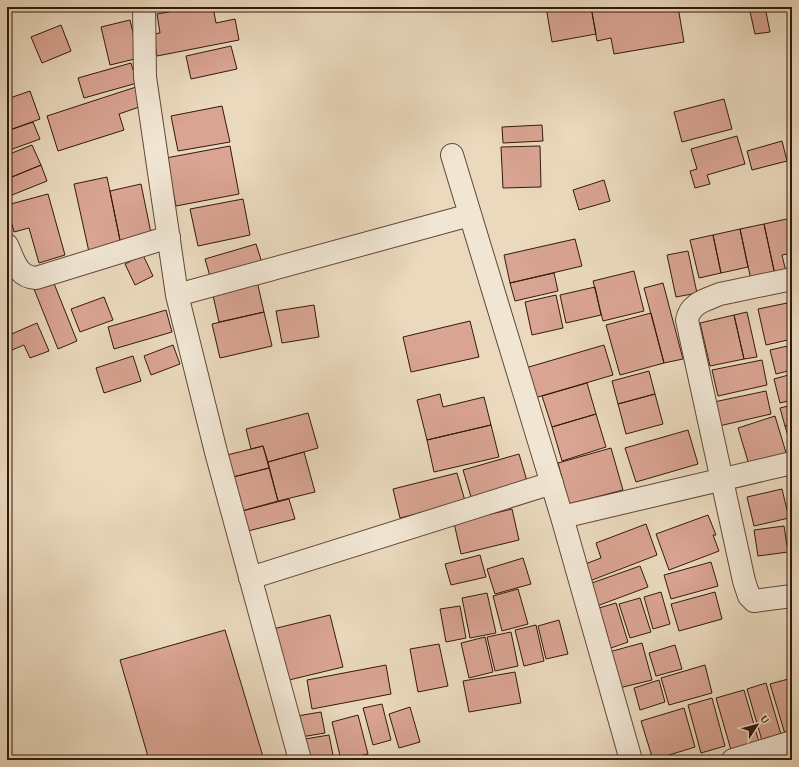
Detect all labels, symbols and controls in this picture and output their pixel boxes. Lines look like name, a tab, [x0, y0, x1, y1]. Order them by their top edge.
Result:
north arrow	[737, 705, 777, 745]
text: U	[756, 711, 774, 727]

